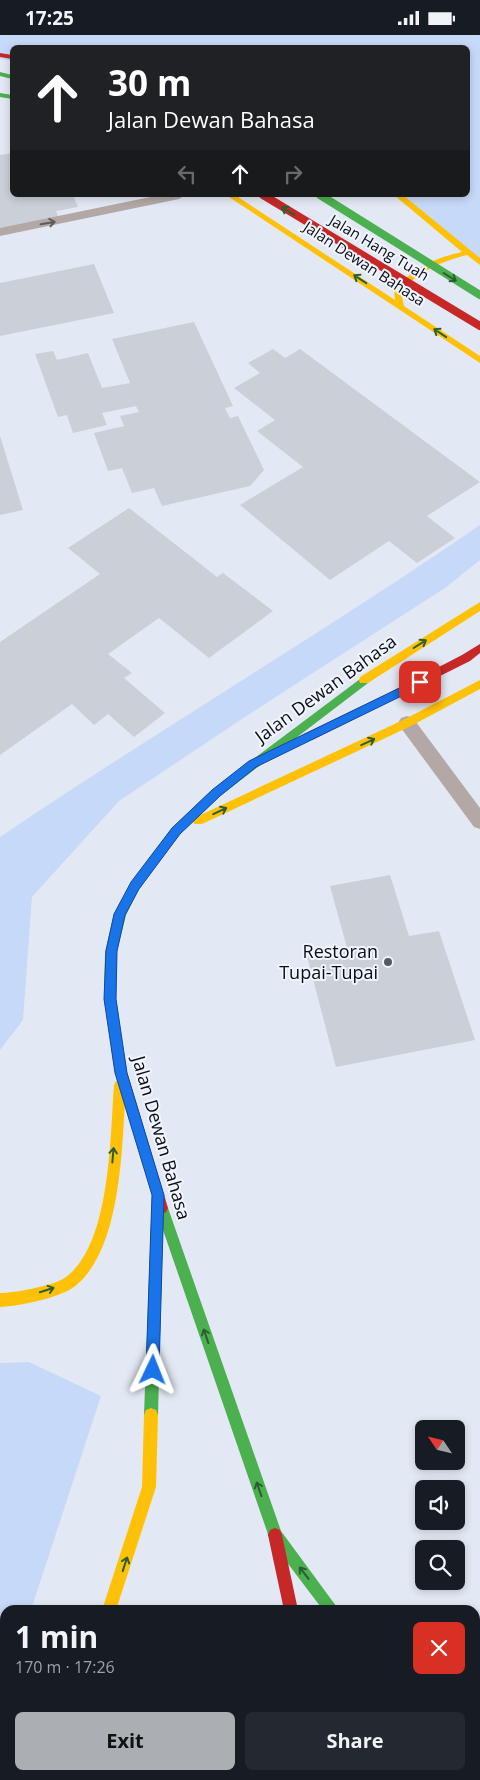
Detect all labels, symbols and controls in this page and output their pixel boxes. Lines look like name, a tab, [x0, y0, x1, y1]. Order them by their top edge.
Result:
text: 17:25	[25, 5, 74, 31]
text: 30 m	[108, 59, 191, 106]
icon: ahead	[25, 65, 90, 130]
text: Jalan Dewan Bahasa	[108, 104, 315, 134]
icon: left	[173, 160, 201, 188]
icon: ahead	[226, 160, 254, 188]
icon: right	[279, 160, 307, 188]
one-way arrow	[282, 206, 296, 216]
street label: Jalan Hang Tuah	[324, 208, 433, 285]
street label: Jalan Dewan Bahasa	[298, 215, 429, 310]
one-way arrow	[40, 218, 56, 228]
one-way arrow	[443, 271, 457, 282]
one-way arrow	[353, 274, 367, 284]
one-way arrow	[433, 328, 447, 338]
street label: Jalan Dewan Bahasa	[248, 629, 401, 749]
one-way arrow	[412, 638, 426, 648]
pin	[399, 661, 441, 703]
icon: arrive	[406, 668, 434, 696]
one-way arrow	[360, 736, 375, 746]
one-way arrow	[212, 805, 227, 815]
place label: Restoran Tupai-Tupai	[279, 939, 378, 984]
marker: Restoran Tupai-Tupai	[382, 956, 394, 968]
street label: Jalan Dewan Bahasa	[127, 1051, 197, 1222]
one-way arrow	[108, 1147, 118, 1163]
one-way arrow	[39, 1284, 55, 1294]
one-way arrow	[201, 1328, 210, 1344]
position arrow	[126, 1343, 178, 1395]
north arrow	[415, 1420, 465, 1470]
map controls	[415, 1420, 465, 1590]
button: sound	[415, 1480, 465, 1530]
one-way arrow	[254, 1482, 263, 1498]
button: search	[415, 1540, 465, 1590]
one-way arrow	[120, 1556, 130, 1572]
one-way arrow	[298, 1567, 309, 1580]
text: 1 min	[15, 1616, 98, 1657]
button: close	[413, 1622, 465, 1674]
text: 170 m · 17:26	[15, 1656, 115, 1678]
button: Exit	[15, 1712, 235, 1770]
button: Share	[245, 1712, 465, 1770]

